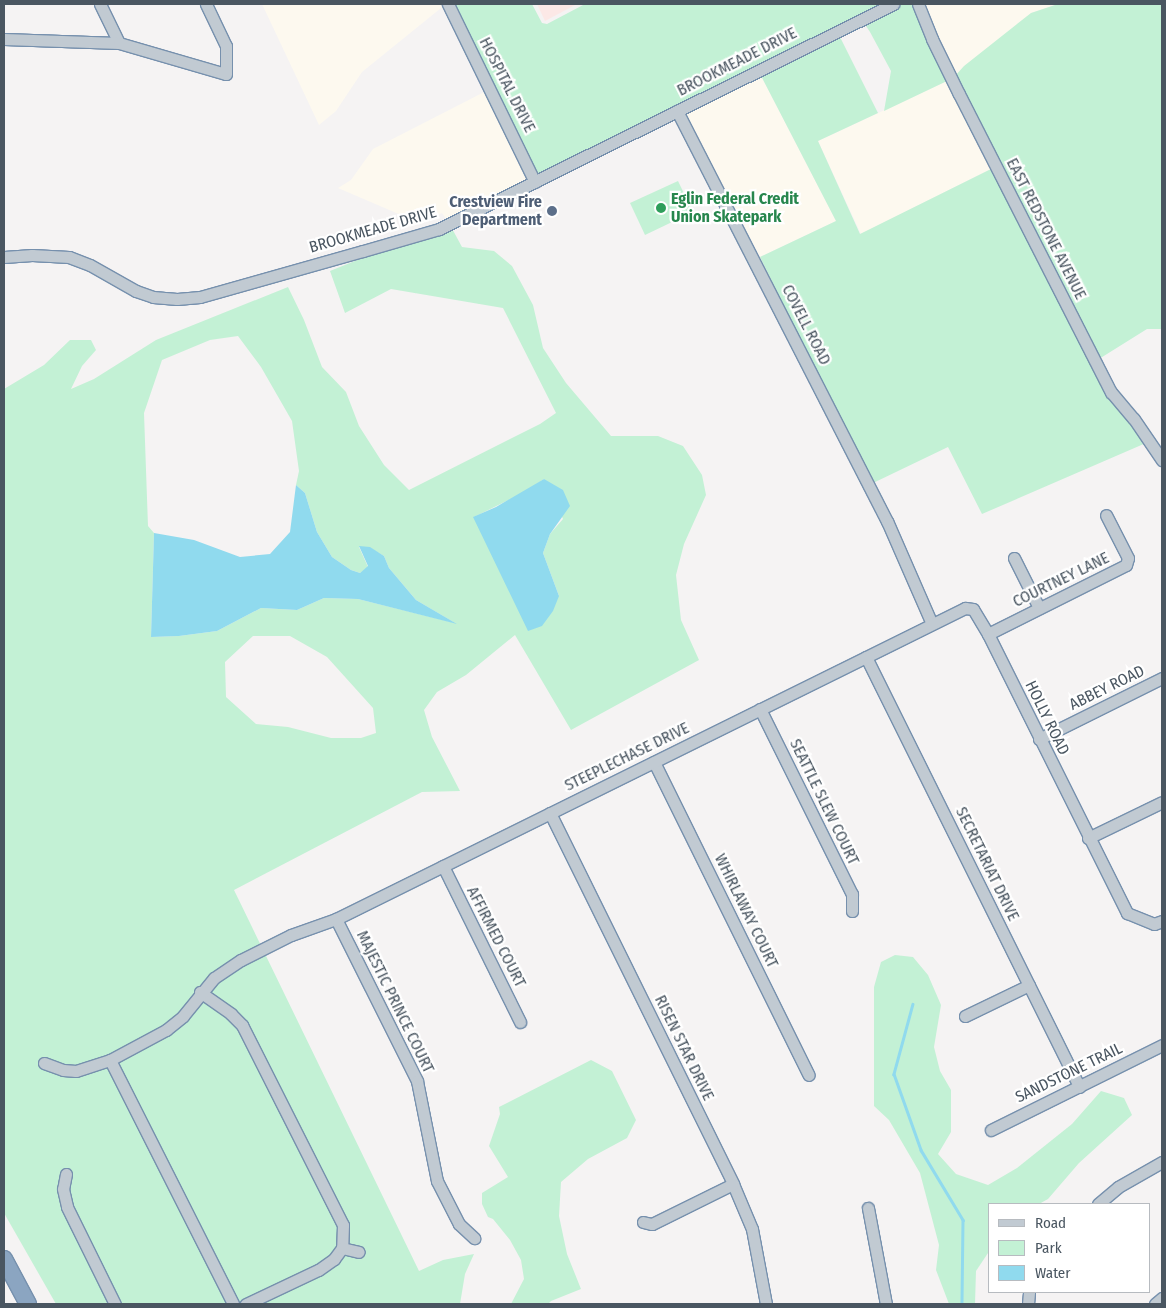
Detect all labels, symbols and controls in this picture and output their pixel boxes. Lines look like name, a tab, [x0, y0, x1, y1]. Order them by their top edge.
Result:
street label: BROOKMEADE DRIVE	[674, 24, 800, 100]
street label: HOSPITAL DRIVE	[475, 34, 539, 136]
street label: EAST REDSTONE AVENUE	[1002, 155, 1090, 303]
place label: Eglin Federal Credit Union Skatepark	[671, 189, 799, 227]
place label: Crestview Fire Department	[449, 192, 542, 230]
marker: Eglin Federal Credit Union Skatepark	[655, 202, 667, 214]
street label: BROOKMEADE DRIVE	[307, 203, 439, 257]
marker: Crestview Fire Department	[546, 205, 558, 217]
street label: COVELL ROAD	[778, 282, 834, 368]
street label: COURTNEY LANE	[1010, 548, 1112, 612]
street label: ABBEY ROAD	[1066, 662, 1148, 714]
street label: HOLLY ROAD	[1021, 678, 1073, 758]
street label: STEEPLECHASE DRIVE	[562, 719, 692, 795]
street label: SEATTLE SLEW COURT	[785, 736, 863, 868]
street label: SECRETARIAT DRIVE	[951, 804, 1023, 924]
street label: WHIRLAWAY COURT	[710, 851, 782, 971]
street label: AFFIRMED COURT	[462, 883, 530, 991]
street label: MAJESTIC PRINCE COURT	[352, 928, 438, 1076]
street label: RISEN STAR DRIVE	[650, 992, 718, 1104]
street label: SANDSTONE TRAIL	[1012, 1039, 1126, 1107]
legend	[988, 1203, 1151, 1293]
text: Road	[1035, 1214, 1066, 1232]
text: Park	[1035, 1239, 1062, 1257]
text: Water	[1035, 1264, 1070, 1282]

